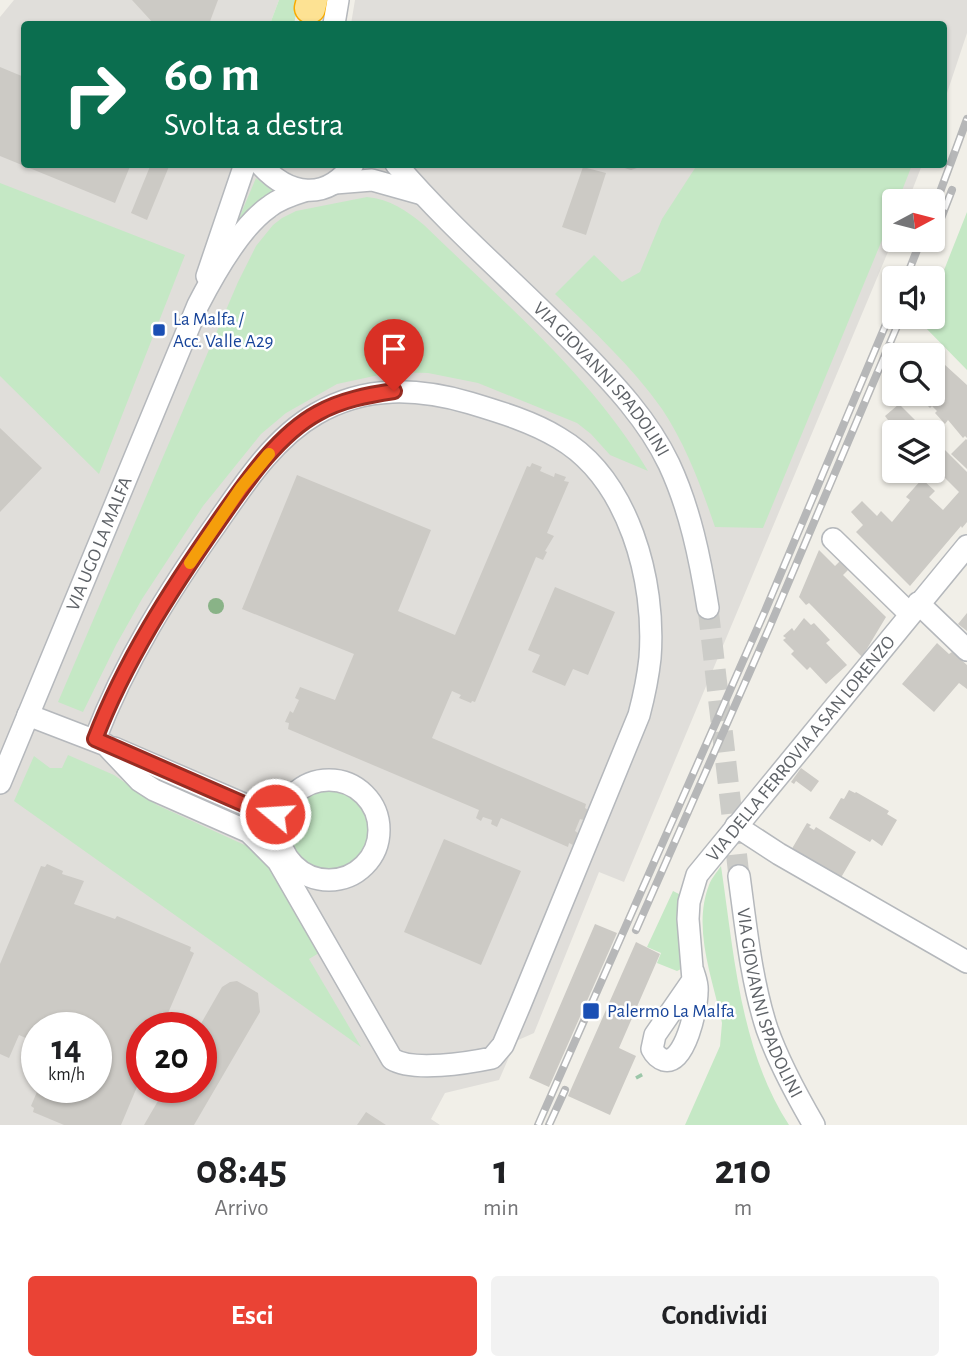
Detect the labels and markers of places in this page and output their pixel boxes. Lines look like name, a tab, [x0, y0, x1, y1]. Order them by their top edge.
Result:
place label: La Malfa / Acc. Valle A29	[173, 310, 274, 351]
pin	[364, 319, 424, 391]
marker: La Malfa / Acc. Valle A29	[151, 322, 167, 338]
marker: Palermo La Malfa	[581, 1001, 601, 1021]
place label: Palermo La Malfa	[607, 1002, 735, 1021]

